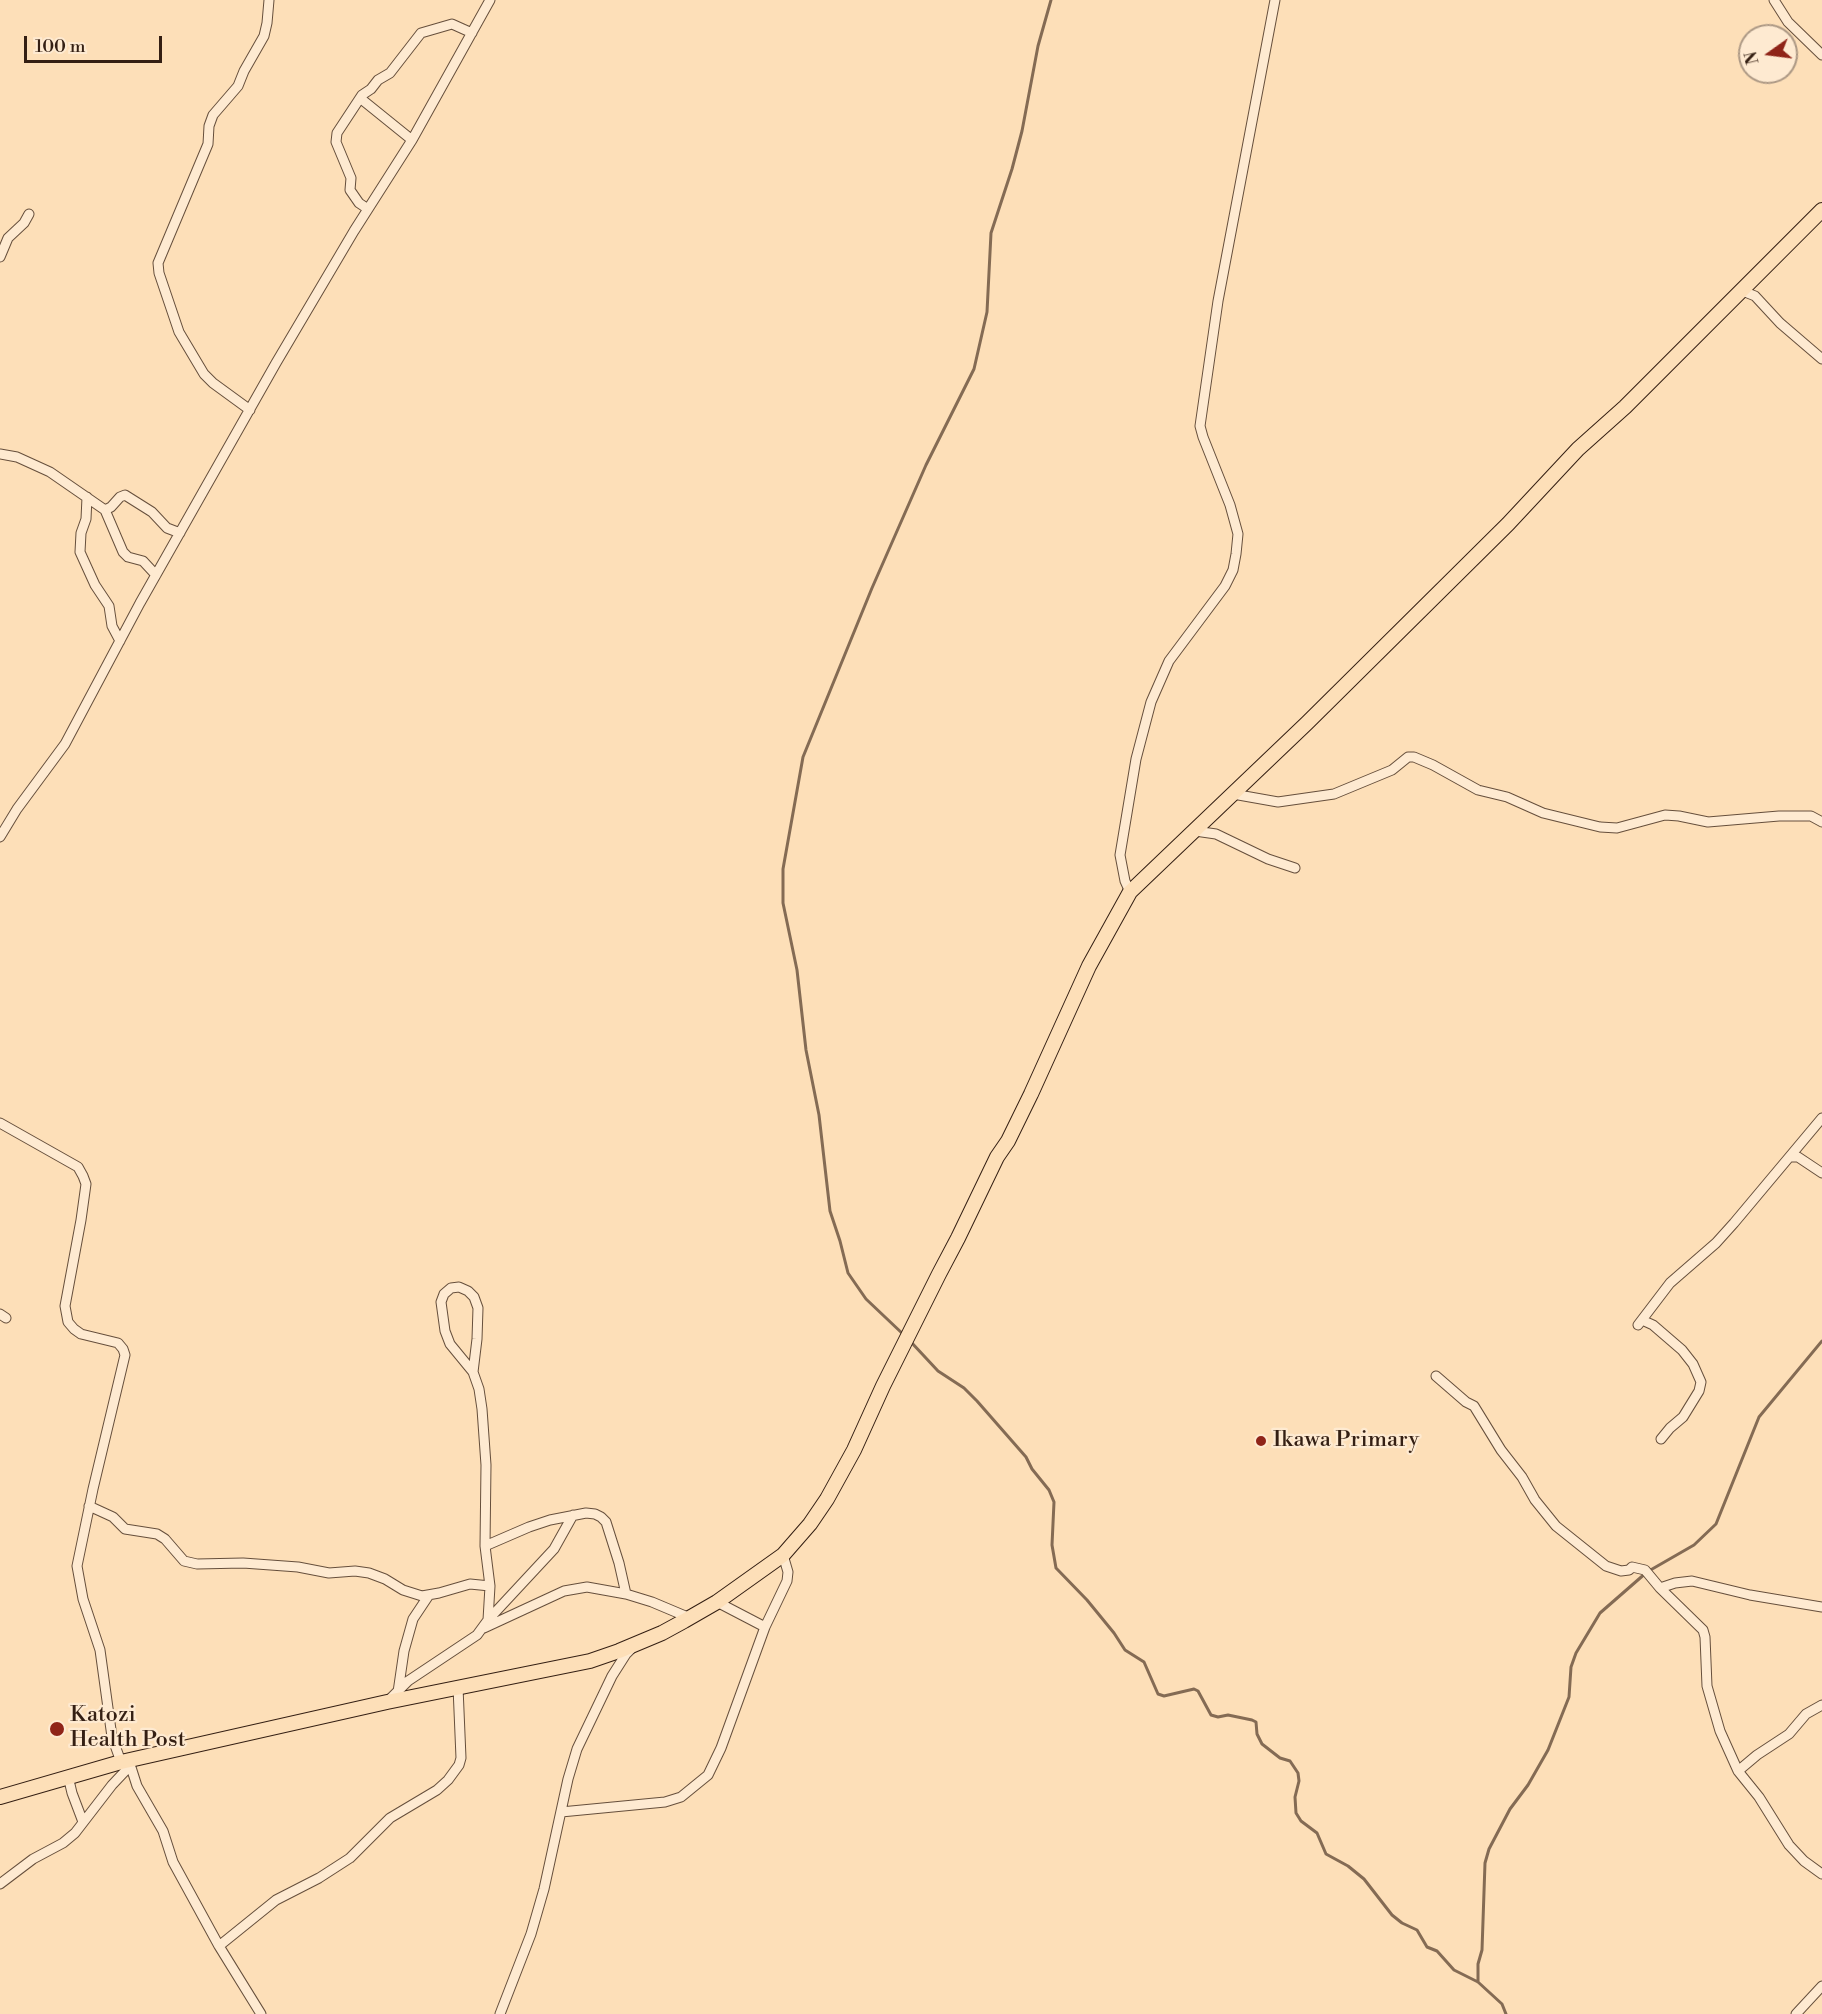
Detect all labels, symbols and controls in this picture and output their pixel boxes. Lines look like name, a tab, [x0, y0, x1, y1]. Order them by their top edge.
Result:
scale bar	[27, 24, 165, 62]
north arrow	[1738, 24, 1798, 84]
text: 100 m	[35, 35, 86, 58]
text: N	[1741, 49, 1764, 66]
place label: Ikawa Primary	[1273, 1428, 1419, 1454]
marker: Ikawa Primary	[1254, 1434, 1268, 1448]
place label: Katozi Health Post	[70, 1703, 186, 1754]
marker: Katozi Health Post	[48, 1720, 66, 1738]

